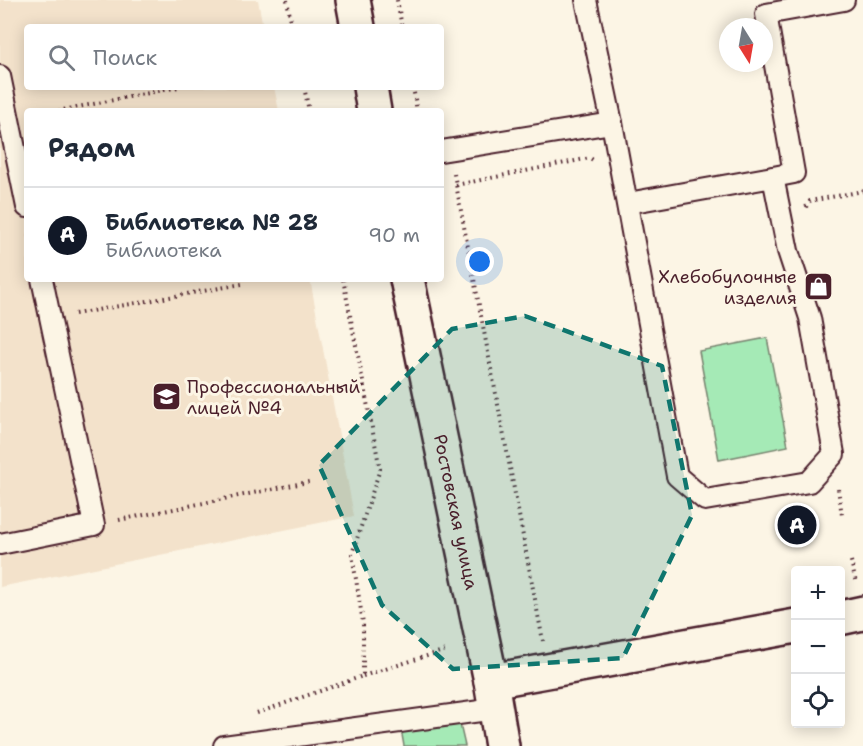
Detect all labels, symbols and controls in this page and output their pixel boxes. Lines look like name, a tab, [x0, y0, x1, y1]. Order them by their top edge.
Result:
north arrow	[719, 18, 773, 72]
search box	[24, 24, 444, 90]
icon: search	[45, 41, 78, 74]
text: Поиск	[93, 43, 157, 72]
text: Рядом	[48, 130, 135, 165]
text: Библиотека № 28	[105, 208, 318, 237]
text: A	[60, 222, 75, 248]
text: 90 m	[368, 222, 420, 248]
text: Библиотека	[105, 237, 222, 263]
your location	[465, 247, 494, 276]
place label: Хлебобулочные изделия	[658, 265, 797, 310]
shop icon: Хлебобулочные изделия	[802, 271, 834, 303]
place label: Профессиональный лицей №4	[187, 375, 361, 420]
school or university icon: Профессиональный лицей №4	[150, 381, 182, 413]
street label: Ростовская улица	[428, 432, 484, 592]
pin: A	[778, 502, 816, 548]
map controls	[791, 566, 845, 728]
button: +	[791, 566, 845, 620]
button: −	[791, 620, 845, 674]
button: locate	[791, 674, 845, 728]

